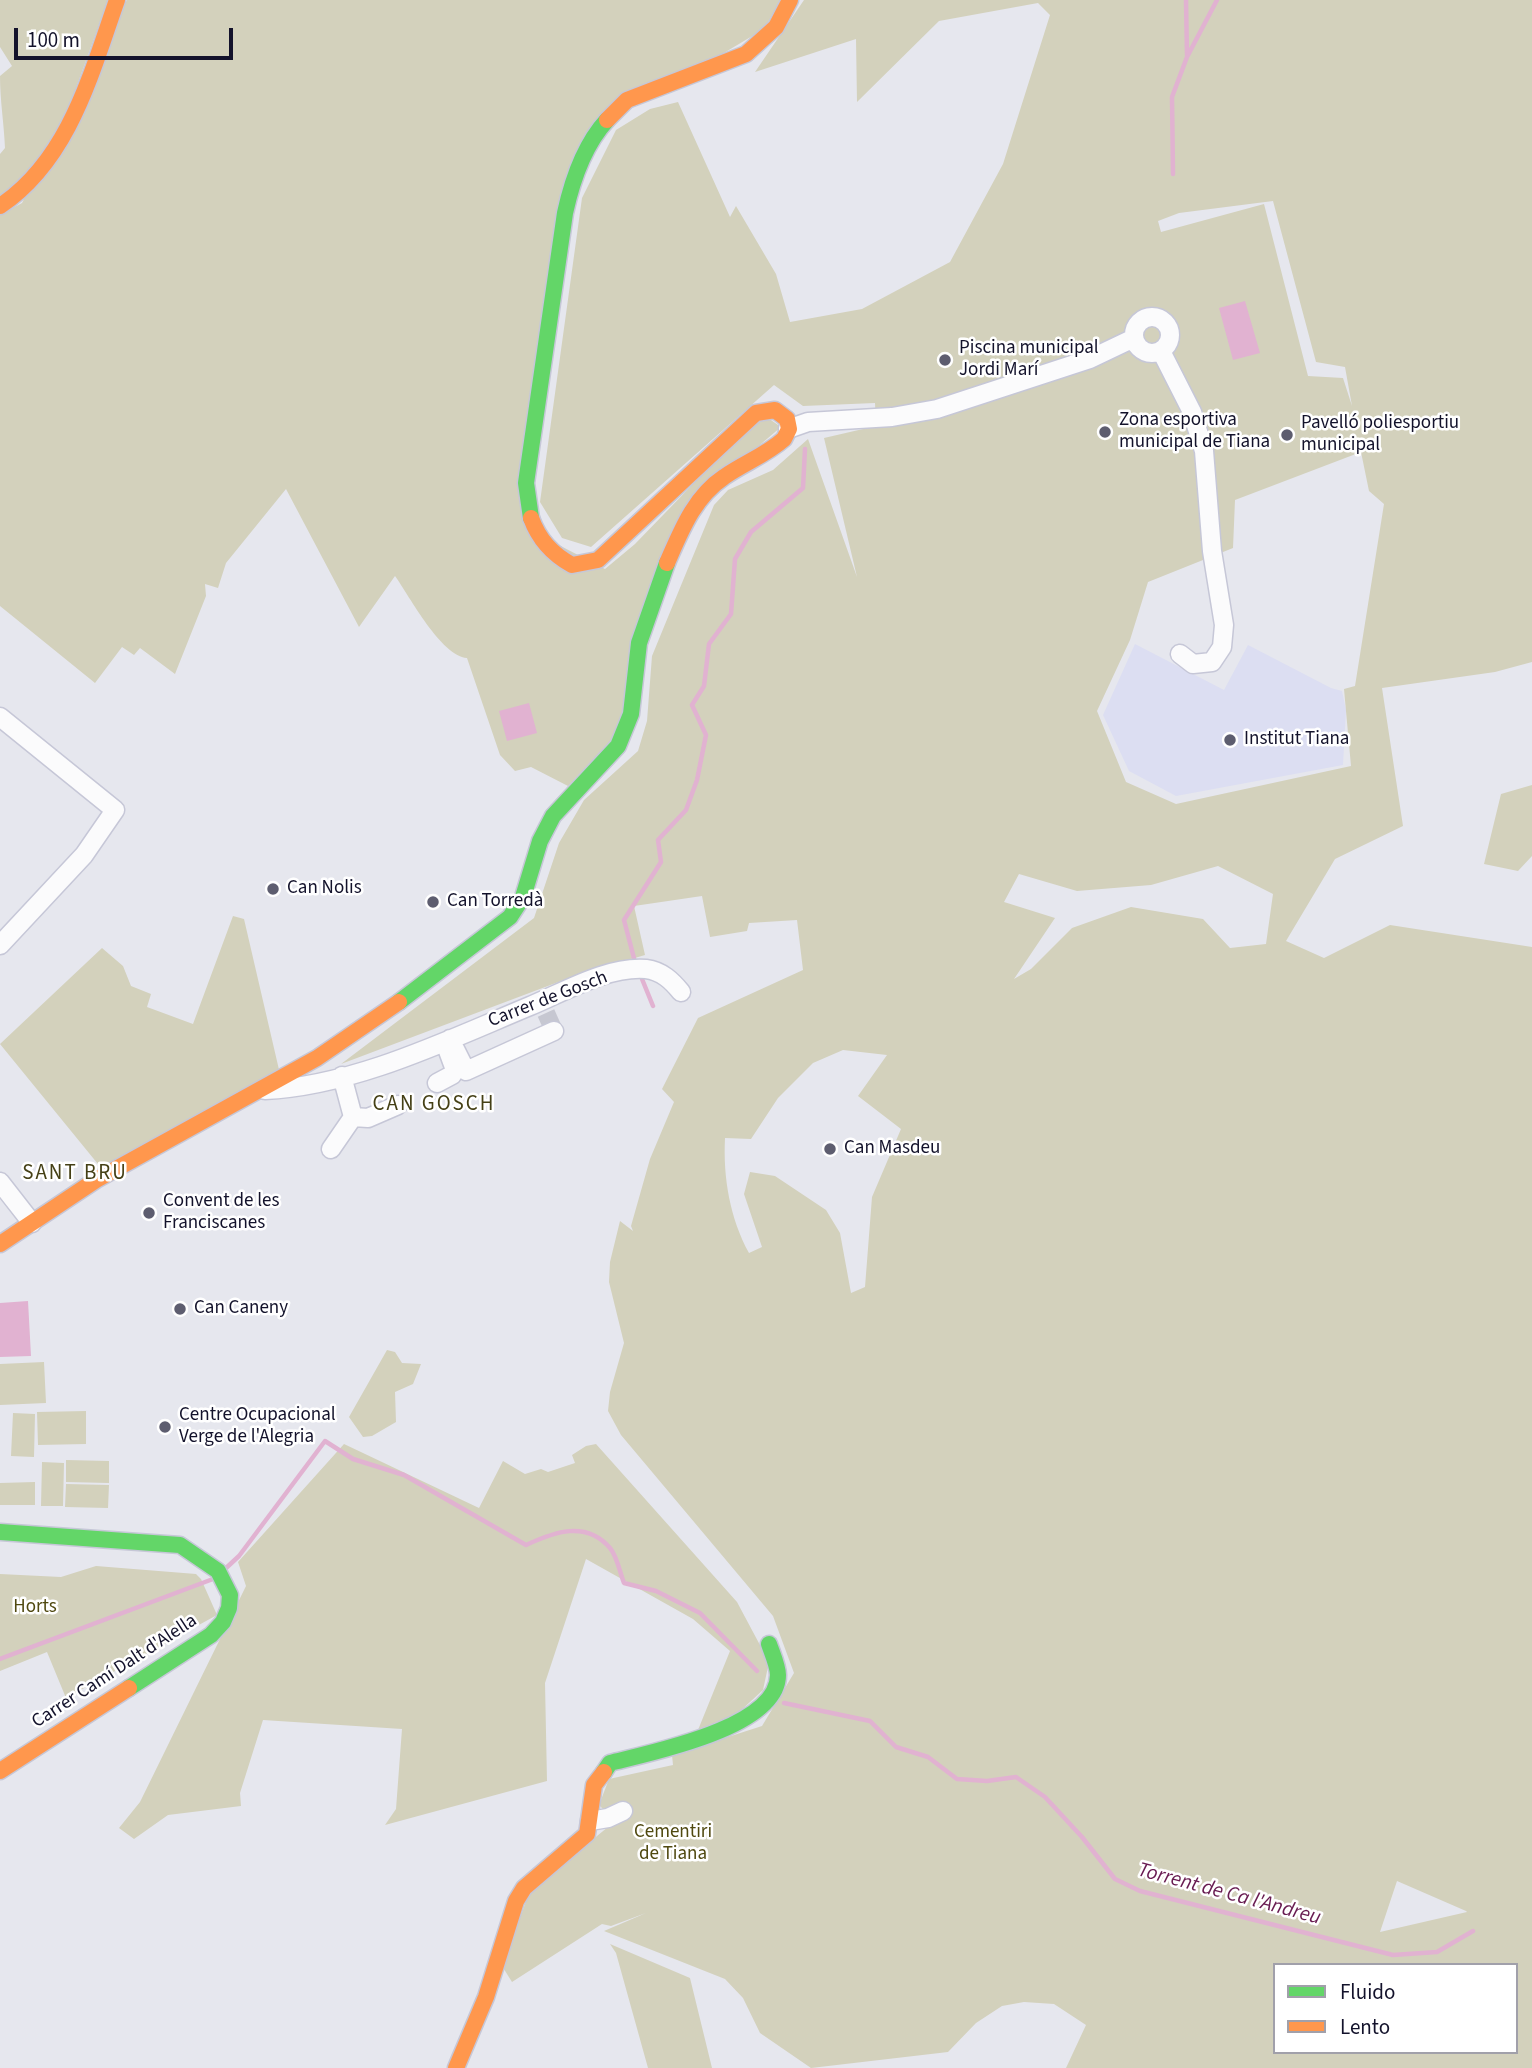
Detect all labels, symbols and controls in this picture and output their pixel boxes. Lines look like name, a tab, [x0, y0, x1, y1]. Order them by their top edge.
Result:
scale bar	[18, 14, 236, 58]
text: 100 m	[27, 25, 80, 55]
place label: Piscina municipal Jordi Marí	[959, 338, 1099, 382]
marker: Piscina municipal Jordi Marí	[937, 352, 953, 368]
place label: Zona esportiva municipal de Tiana	[1119, 410, 1270, 454]
place label: Pavelló poliesportiu municipal	[1301, 413, 1459, 457]
marker: Zona esportiva municipal de Tiana	[1097, 424, 1113, 440]
marker: Pavelló poliesportiu municipal	[1279, 427, 1295, 443]
place label: Institut Tiana	[1244, 729, 1349, 751]
marker: Institut Tiana	[1222, 732, 1238, 748]
place label: Can Nolis	[287, 878, 362, 900]
marker: Can Nolis	[265, 881, 281, 897]
place label: Can Torredà	[447, 891, 543, 913]
marker: Can Torredà	[425, 894, 441, 910]
street label: Carrer de Gosch	[485, 967, 611, 1033]
district label: CAN GOSCH	[374, 1092, 494, 1118]
place label: Can Masdeu	[844, 1138, 940, 1160]
marker: Can Masdeu	[822, 1141, 838, 1157]
district label: SANT BRU	[23, 1161, 127, 1187]
place label: Convent de les Franciscanes	[163, 1191, 279, 1235]
marker: Convent de les Franciscanes	[141, 1205, 157, 1221]
place label: Can Caneny	[194, 1298, 288, 1320]
marker: Can Caneny	[172, 1301, 188, 1317]
place label: Centre Ocupacional Verge de l'Alegria	[179, 1405, 336, 1449]
marker: Centre Ocupacional Verge de l'Alegria	[157, 1419, 173, 1435]
park label: Horts	[13, 1597, 57, 1619]
street label: Carrer Camí Dalt d'Alella	[28, 1610, 202, 1734]
park label: Cementiri de Tiana	[634, 1822, 712, 1866]
water label: Torrent de Ca l'Andreu	[1135, 1858, 1323, 1932]
legend	[1273, 1963, 1518, 2054]
text: Fluido	[1340, 1977, 1395, 2007]
text: Lento	[1340, 2012, 1390, 2042]

